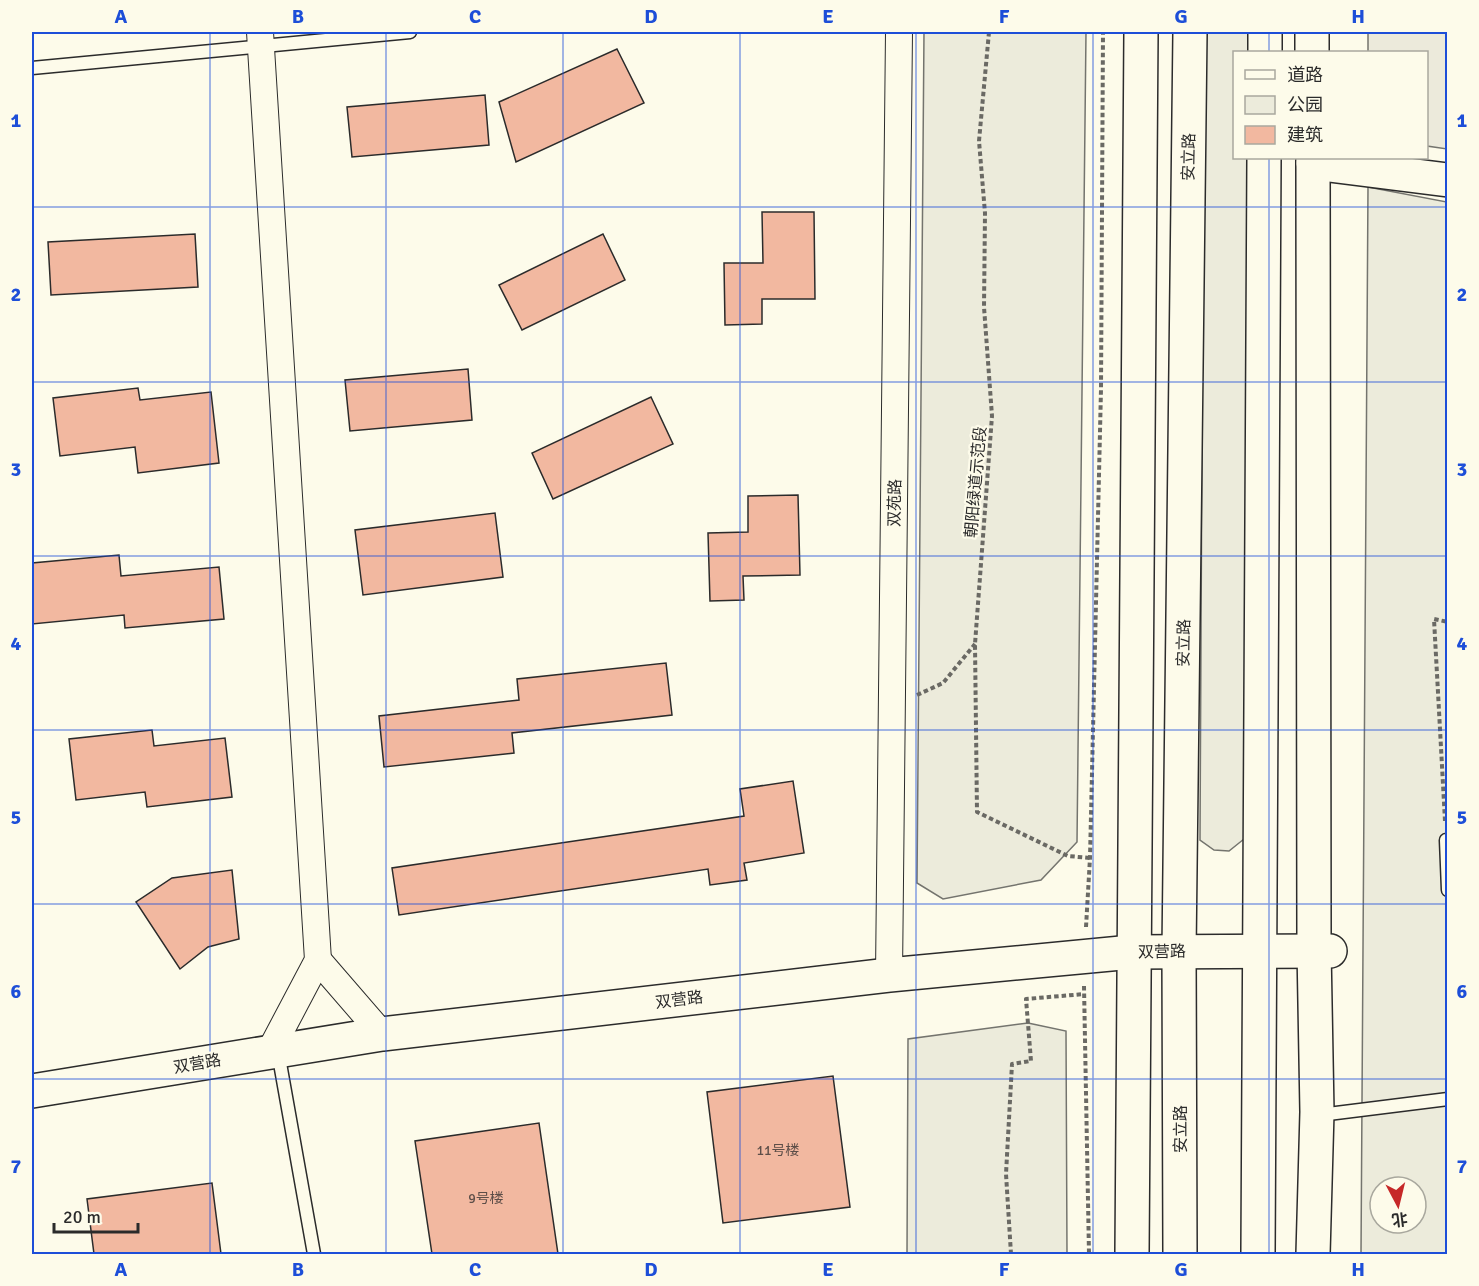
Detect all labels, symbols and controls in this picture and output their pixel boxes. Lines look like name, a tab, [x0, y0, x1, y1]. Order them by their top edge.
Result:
text: A	[115, 4, 128, 29]
text: B	[292, 4, 304, 29]
text: C	[469, 4, 481, 29]
text: D	[644, 4, 658, 29]
text: E	[822, 4, 834, 29]
text: F	[999, 4, 1010, 29]
text: G	[1174, 4, 1188, 29]
text: H	[1351, 4, 1365, 29]
legend	[1233, 51, 1428, 159]
text: 道路	[1287, 64, 1323, 86]
text: 公园	[1287, 94, 1323, 116]
text: 1	[11, 108, 22, 133]
text: 1	[1457, 108, 1468, 133]
text: 建筑	[1287, 124, 1323, 146]
street label: 安立路	[1179, 133, 1199, 181]
text: 2	[11, 282, 21, 307]
text: 2	[1457, 282, 1467, 307]
street label: 朝阳绿道示范段	[961, 425, 991, 539]
text: 3	[11, 457, 21, 482]
text: 3	[1457, 457, 1467, 482]
street label: 双苑路	[885, 479, 905, 527]
street label: 安立路	[1174, 619, 1194, 667]
text: 4	[11, 631, 22, 656]
text: 4	[1457, 631, 1468, 656]
text: 5	[11, 805, 21, 830]
text: 5	[1457, 805, 1467, 830]
street label: 双营路	[1138, 942, 1186, 962]
text: 6	[11, 979, 22, 1004]
text: 6	[1457, 979, 1468, 1004]
street label: 双营路	[654, 987, 704, 1013]
street label: 双营路	[172, 1050, 223, 1078]
street label: 安立路	[1171, 1105, 1191, 1153]
house number: 11号楼	[756, 1142, 800, 1159]
text: 7	[11, 1154, 22, 1179]
text: 7	[1457, 1154, 1468, 1179]
north arrow	[1368, 1175, 1428, 1235]
house number: 9号楼	[468, 1190, 504, 1207]
scale bar	[54, 1196, 138, 1234]
text: 20 m	[63, 1206, 101, 1228]
text: 北	[1391, 1208, 1409, 1230]
text: A	[115, 1257, 128, 1282]
text: B	[292, 1257, 304, 1282]
text: C	[469, 1257, 481, 1282]
text: D	[644, 1257, 658, 1282]
text: E	[822, 1257, 834, 1282]
text: F	[999, 1257, 1010, 1282]
text: G	[1174, 1257, 1188, 1282]
text: H	[1351, 1257, 1365, 1282]

